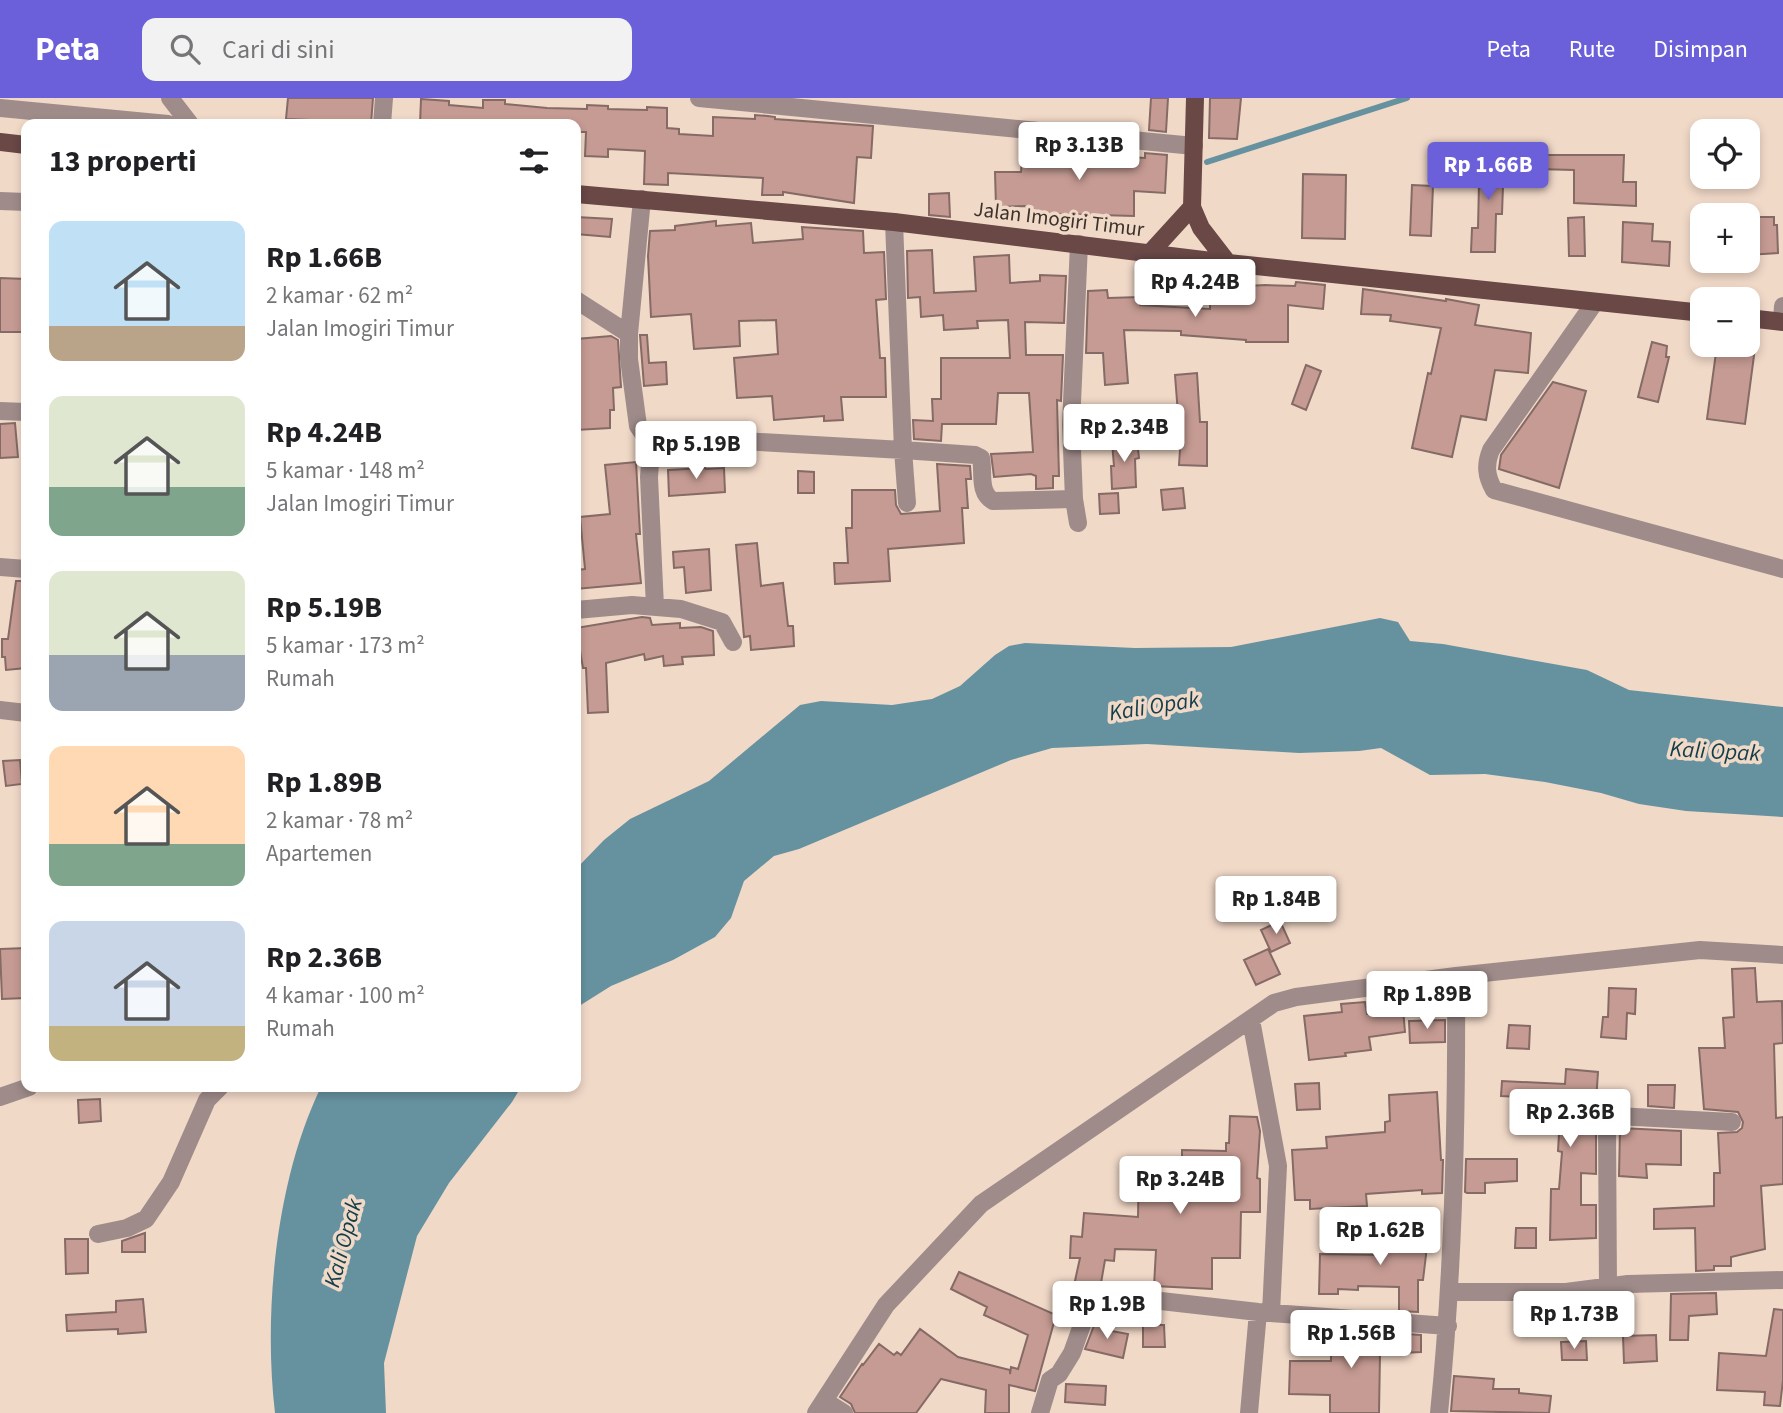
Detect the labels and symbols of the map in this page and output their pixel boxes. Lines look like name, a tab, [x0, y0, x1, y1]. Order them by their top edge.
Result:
pin: Rp 3.13B	[1007, 122, 1151, 182]
pin: Rp 1.66B	[1416, 142, 1560, 202]
street label: Jalan Imogiri Timur	[972, 194, 1147, 244]
pin: Rp 4.24B	[1123, 260, 1267, 319]
pin: Rp 2.34B	[1052, 404, 1196, 464]
pin: Rp 5.19B	[624, 422, 768, 481]
water label: Kali Opak	[1107, 682, 1202, 729]
water label: Kali Opak	[1669, 732, 1762, 770]
pin: Rp 1.84B	[1204, 876, 1348, 936]
pin: Rp 1.89B	[1355, 972, 1499, 1031]
pin: Rp 2.36B	[1498, 1090, 1642, 1149]
pin: Rp 3.24B	[1108, 1156, 1252, 1216]
water label: Kali Opak	[315, 1194, 371, 1291]
pin: Rp 1.62B	[1308, 1208, 1452, 1267]
pin: Rp 1.9B	[1042, 1282, 1172, 1341]
pin: Rp 1.73B	[1502, 1292, 1646, 1351]
pin: Rp 1.56B	[1279, 1310, 1423, 1370]

